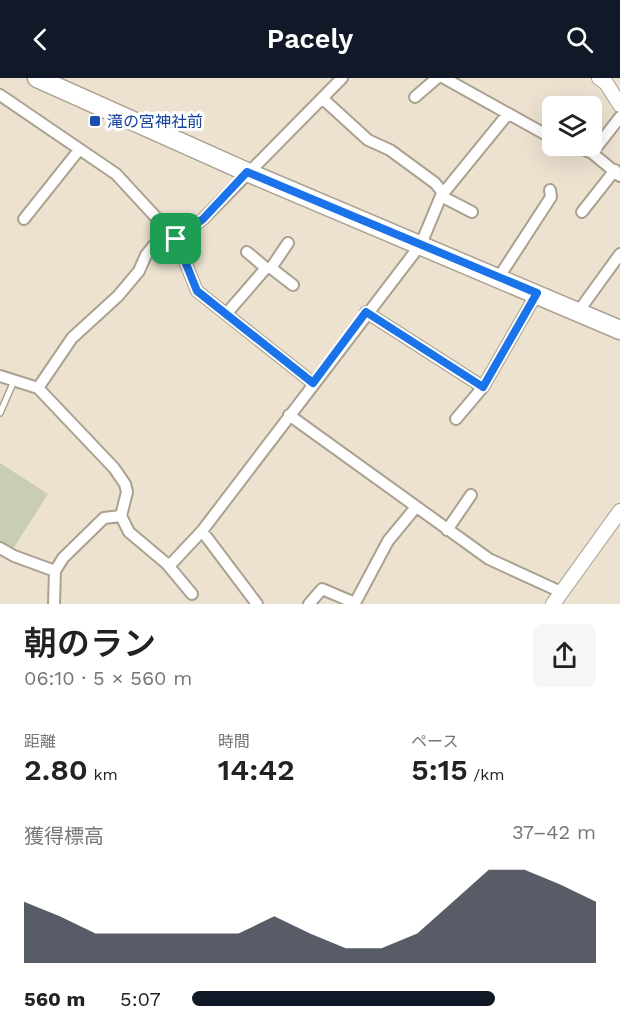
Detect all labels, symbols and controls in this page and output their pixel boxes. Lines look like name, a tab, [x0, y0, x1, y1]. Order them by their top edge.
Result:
icon: back	[24, 23, 57, 56]
text: Pacely	[267, 23, 353, 55]
icon: search	[563, 23, 596, 56]
map controls	[542, 96, 602, 156]
button: layers	[542, 96, 602, 156]
place label: 滝の宮神社前	[107, 112, 203, 131]
marker: 滝の宮神社前	[88, 114, 102, 128]
pin	[150, 213, 201, 264]
icon: arrive	[159, 222, 192, 255]
text: 朝のラン	[24, 624, 156, 663]
button: share	[533, 624, 596, 687]
text: 06:10 · 5 × 560 m	[24, 666, 192, 690]
text: 距離	[24, 732, 56, 751]
text: 時間	[218, 732, 250, 751]
text: ペース	[411, 732, 459, 751]
text: 2.80	[24, 752, 88, 787]
text: 14:42	[218, 752, 295, 787]
text: 5:15	[411, 752, 468, 787]
text: km	[88, 765, 118, 784]
text: /km	[468, 765, 505, 784]
text: 37–42 m	[512, 820, 596, 844]
text: 獲得標高	[24, 824, 104, 848]
text: 560 m	[24, 987, 85, 1011]
text: 5:07	[120, 987, 161, 1011]

